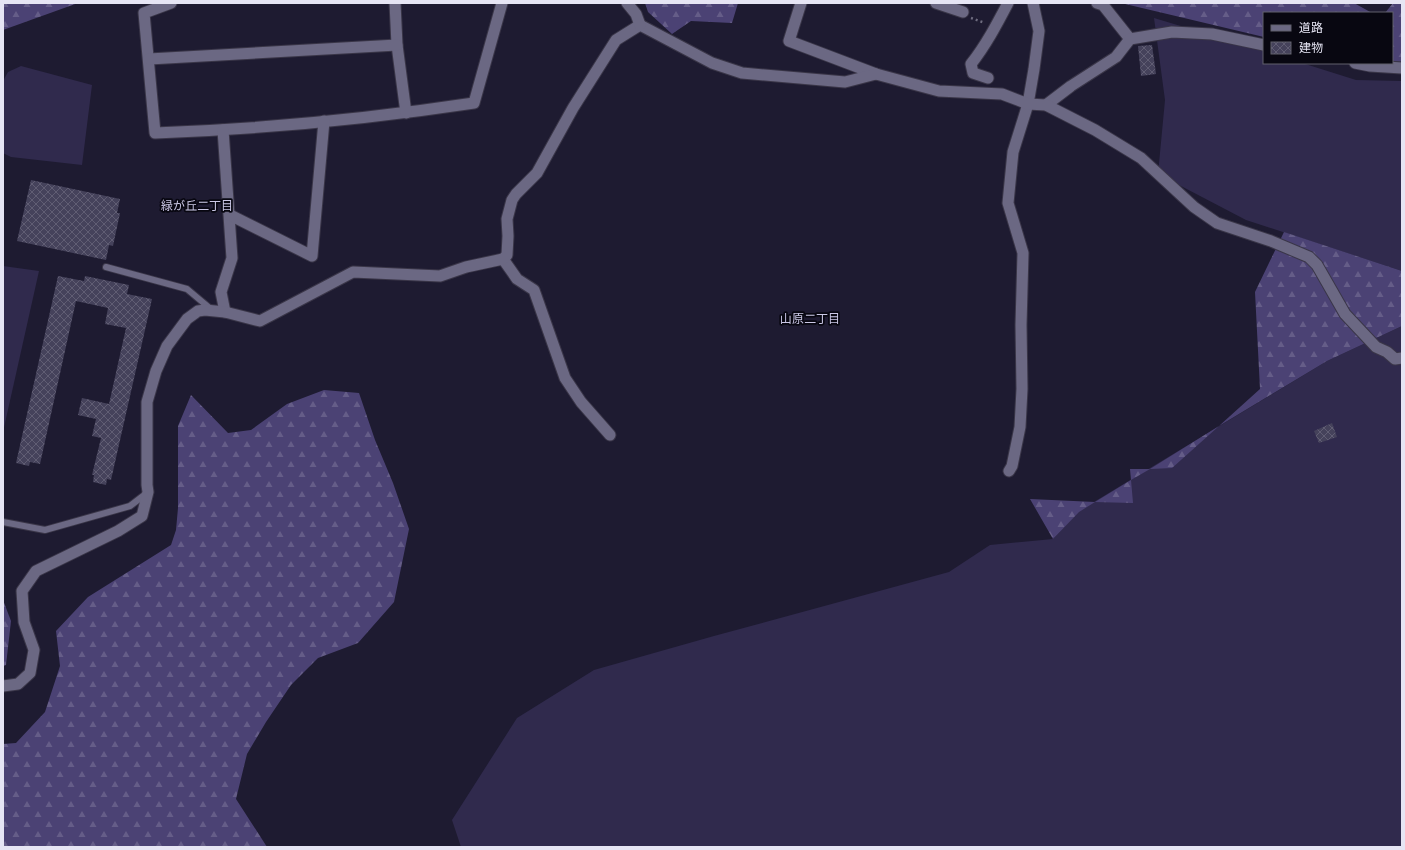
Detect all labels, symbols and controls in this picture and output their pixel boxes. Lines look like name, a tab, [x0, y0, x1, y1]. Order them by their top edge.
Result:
legend	[1263, 12, 1393, 64]
text: 道路	[1299, 20, 1323, 34]
text: 建物	[1299, 40, 1323, 54]
district label: 緑が丘二丁目	[161, 198, 233, 212]
district label: 山原二丁目	[780, 311, 840, 325]

